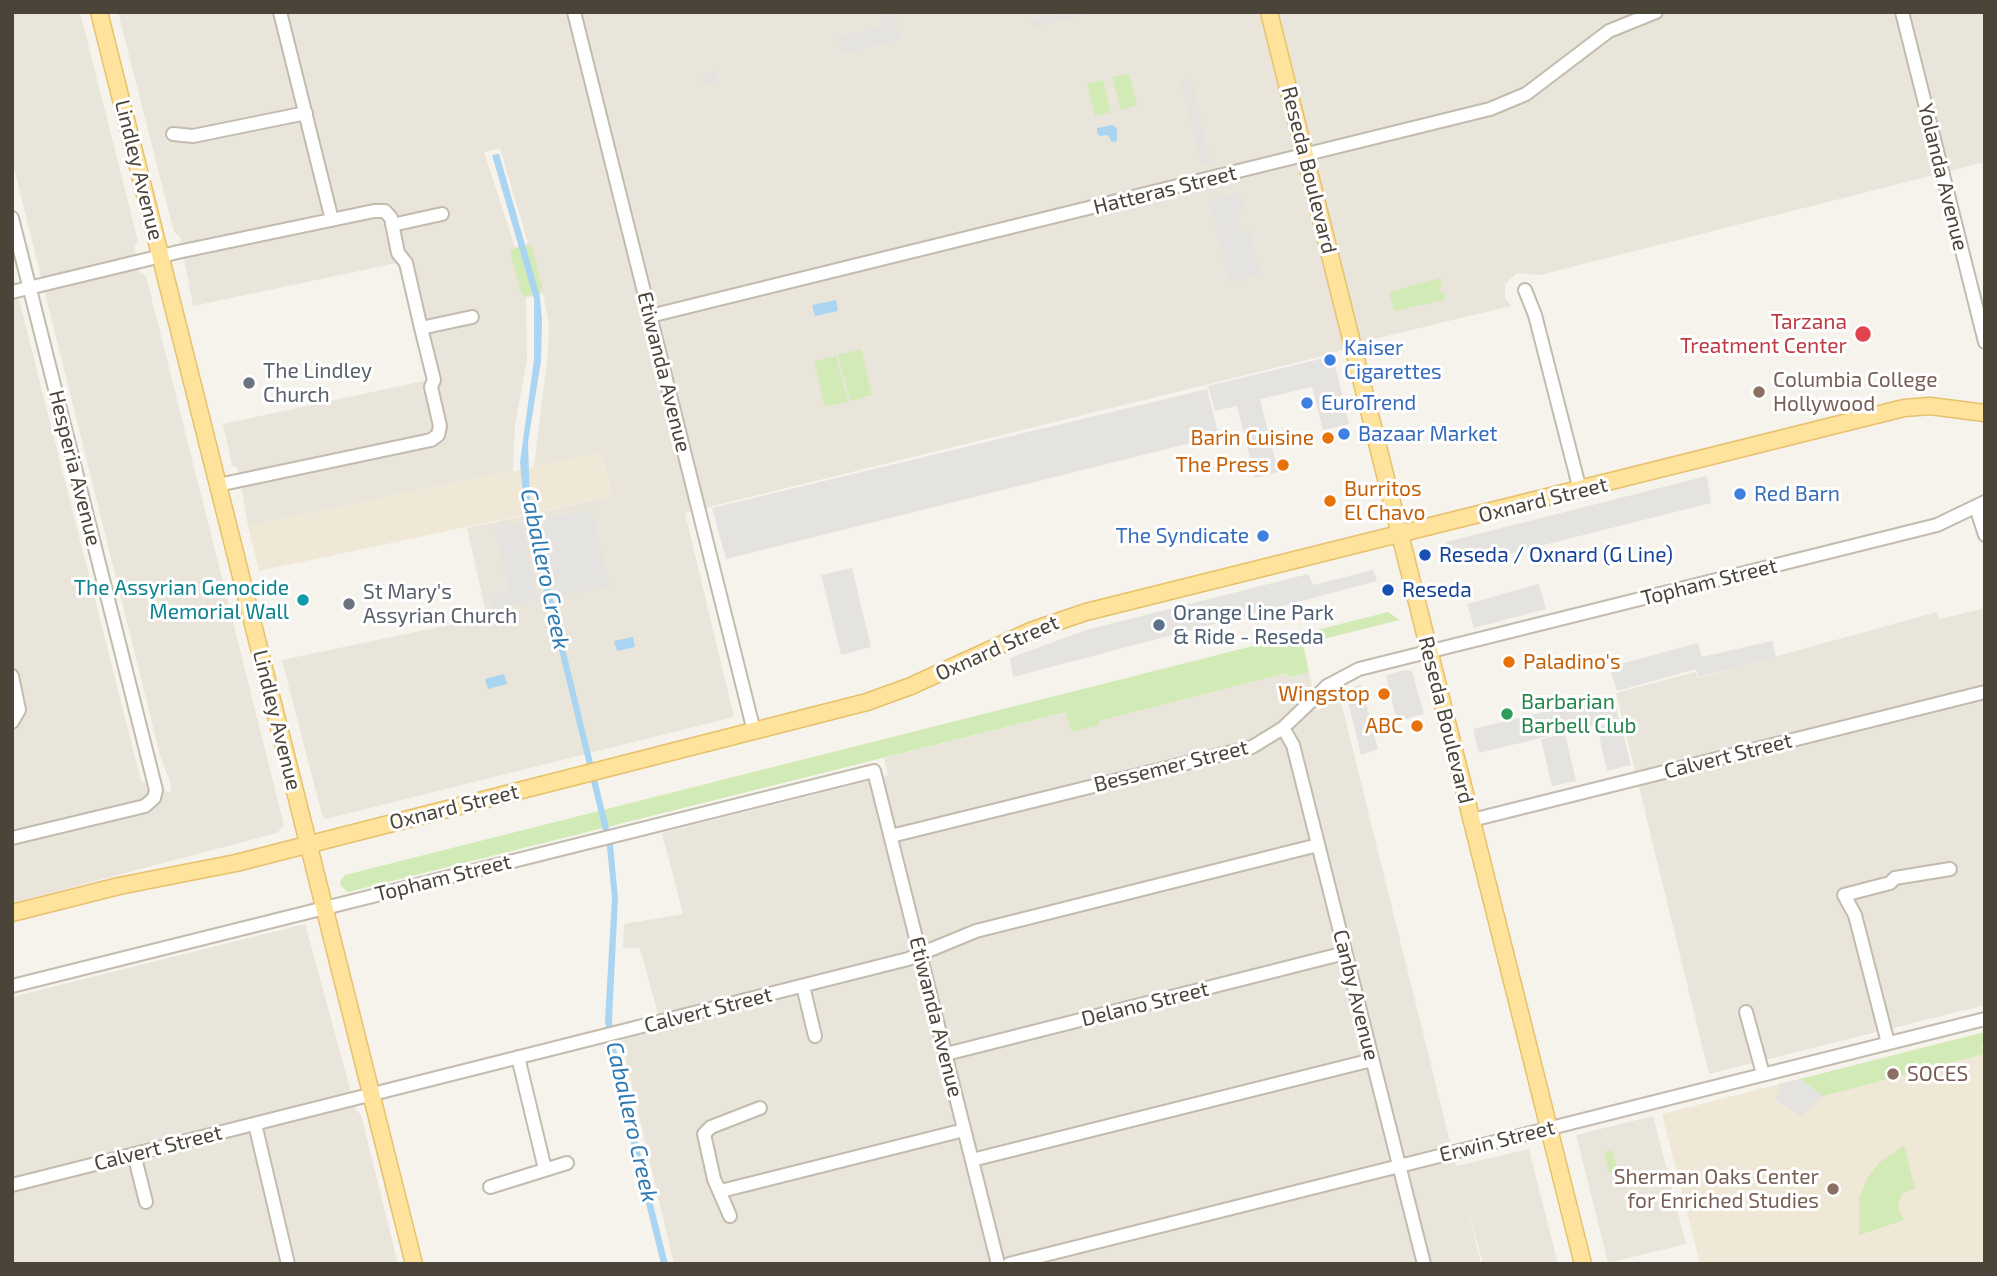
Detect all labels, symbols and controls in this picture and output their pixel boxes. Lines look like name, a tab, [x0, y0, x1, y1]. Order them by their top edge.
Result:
street label: Reseda Boulevard	[1276, 84, 1342, 256]
street label: Lindley Avenue	[109, 97, 169, 243]
street label: Yolanda Avenue	[1913, 101, 1973, 253]
street label: Hatteras Street	[1091, 160, 1239, 220]
street label: Etiwanda Avenue	[632, 289, 696, 455]
place label: Tarzana Treatment Center	[1680, 309, 1847, 359]
marker: Tarzana Treatment Center	[1853, 324, 1873, 344]
place label: Kaiser Cigarettes	[1344, 335, 1442, 385]
marker: Kaiser Cigarettes	[1322, 352, 1338, 368]
place label: The Lindley Church	[263, 358, 372, 408]
place label: Columbia College Hollywood	[1773, 367, 1937, 417]
marker: The Lindley Church	[241, 375, 257, 391]
marker: Columbia College Hollywood	[1751, 384, 1767, 400]
street label: Hesperia Avenue	[43, 388, 107, 548]
place label: EuroTrend	[1321, 390, 1416, 416]
marker: EuroTrend	[1299, 395, 1315, 411]
place label: Bazaar Market	[1358, 421, 1497, 447]
place label: Barin Cuisine	[1190, 425, 1314, 451]
marker: Bazaar Market	[1336, 426, 1352, 442]
marker: Barin Cuisine	[1320, 430, 1336, 446]
place label: The Press	[1175, 452, 1269, 478]
marker: The Press	[1275, 457, 1291, 473]
street label: Oxnard Street	[1476, 472, 1610, 528]
place label: Burritos El Chavo	[1344, 476, 1425, 526]
place label: Red Barn	[1754, 481, 1840, 507]
water label: Caballero Creek	[514, 486, 576, 652]
marker: Red Barn	[1732, 486, 1748, 502]
marker: Burritos El Chavo	[1322, 493, 1338, 509]
place label: The Syndicate	[1115, 523, 1249, 549]
marker: The Syndicate	[1255, 528, 1271, 544]
place label: Reseda / Oxnard (G Line)	[1439, 542, 1673, 568]
marker: Reseda / Oxnard (G Line)	[1417, 547, 1433, 563]
street label: Topham Street	[1638, 553, 1780, 611]
place label: The Assyrian Genocide Memorial Wall	[74, 575, 289, 625]
place label: Reseda	[1402, 577, 1472, 603]
place label: St Mary's Assyrian Church	[363, 579, 517, 629]
marker: Reseda	[1380, 582, 1396, 598]
marker: The Assyrian Genocide Memorial Wall	[295, 592, 311, 608]
marker: St Mary's Assyrian Church	[341, 596, 357, 612]
place label: Orange Line Park & Ride - Reseda	[1173, 600, 1334, 650]
street label: Oxnard Street	[932, 610, 1062, 686]
marker: Orange Line Park & Ride - Reseda	[1151, 617, 1167, 633]
street label: Reseda Boulevard	[1413, 634, 1479, 806]
street label: Lindley Avenue	[247, 647, 307, 793]
place label: Paladino's	[1523, 649, 1621, 675]
marker: Paladino's	[1501, 654, 1517, 670]
place label: Wingstop	[1278, 681, 1370, 707]
marker: Wingstop	[1376, 686, 1392, 702]
place label: Barbarian Barbell Club	[1521, 689, 1637, 739]
marker: Barbarian Barbell Club	[1499, 706, 1515, 722]
place label: ABC	[1365, 713, 1403, 739]
marker: ABC	[1409, 718, 1425, 734]
street label: Calvert Street	[1661, 728, 1795, 784]
street label: Bessemer Street	[1091, 735, 1251, 797]
street label: Oxnard Street	[387, 779, 521, 835]
street label: Topham Street	[372, 849, 514, 907]
street label: Canby Avenue	[1328, 927, 1384, 1063]
street label: Etiwanda Avenue	[904, 934, 968, 1100]
street label: Delano Street	[1079, 976, 1211, 1032]
street label: Calvert Street	[641, 982, 775, 1038]
water label: Caballero Creek	[600, 1039, 664, 1205]
place label: SOCES	[1907, 1061, 1968, 1087]
marker: SOCES	[1885, 1066, 1901, 1082]
street label: Erwin Street	[1437, 1115, 1557, 1167]
street label: Calvert Street	[91, 1120, 225, 1176]
place label: Sherman Oaks Center for Enriched Studies	[1614, 1164, 1819, 1214]
marker: Sherman Oaks Center for Enriched Studies	[1825, 1181, 1841, 1197]

